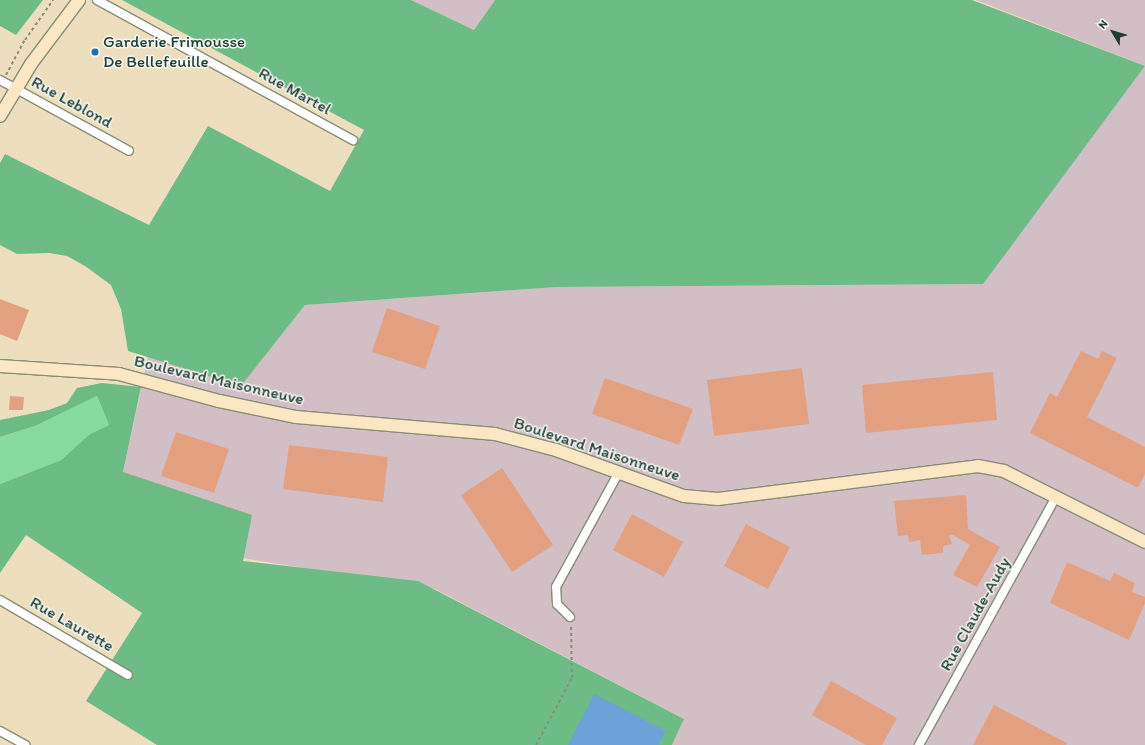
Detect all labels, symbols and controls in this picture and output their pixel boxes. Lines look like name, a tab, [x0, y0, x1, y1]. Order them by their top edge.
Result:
north arrow	[1093, 12, 1133, 52]
text: N	[1096, 17, 1111, 31]
place label: Garderie Frimousse De Bellefeuille	[103, 32, 245, 72]
marker: Garderie Frimousse De Bellefeuille	[90, 47, 100, 57]
street label: Rue Martel	[255, 63, 335, 119]
street label: Rue Leblond	[28, 71, 116, 133]
street label: Boulevard Maisonneuve	[132, 351, 306, 409]
street label: Boulevard Maisonneuve	[511, 412, 683, 486]
street label: Rue Claude-Audy	[935, 554, 1015, 674]
street label: Rue Laurette	[26, 592, 118, 656]

